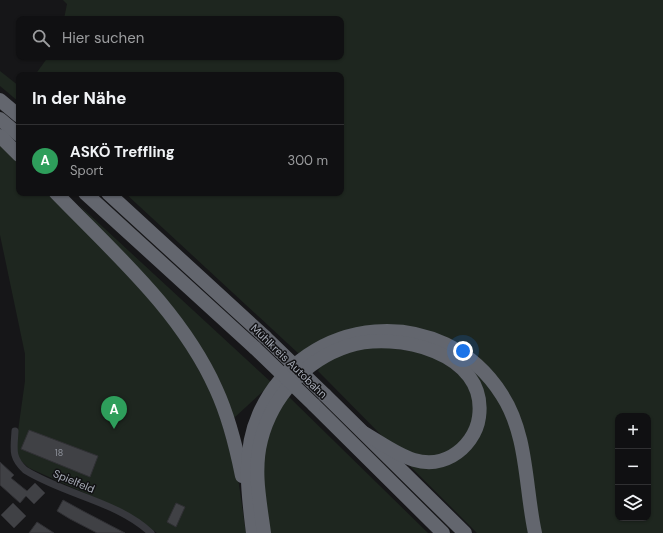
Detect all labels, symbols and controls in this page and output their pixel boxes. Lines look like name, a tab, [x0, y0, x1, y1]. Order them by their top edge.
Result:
search box	[16, 16, 344, 60]
icon: search	[30, 27, 52, 49]
text: Hier suchen	[62, 28, 144, 48]
text: In der Nähe	[32, 87, 127, 109]
text: ASKÖ Treffling	[70, 142, 175, 162]
text: A	[40, 152, 50, 169]
text: 300 m	[287, 152, 328, 169]
text: Sport	[70, 162, 103, 179]
street label: Mühlkreis Autobahn	[248, 321, 330, 401]
your location	[453, 341, 473, 361]
pin: A	[101, 396, 127, 429]
map controls	[615, 413, 651, 521]
button: +	[615, 413, 651, 449]
house number: 18	[55, 447, 63, 459]
button: −	[615, 449, 651, 485]
street label: Spielfeld	[51, 466, 97, 496]
button: layers	[615, 485, 651, 521]

